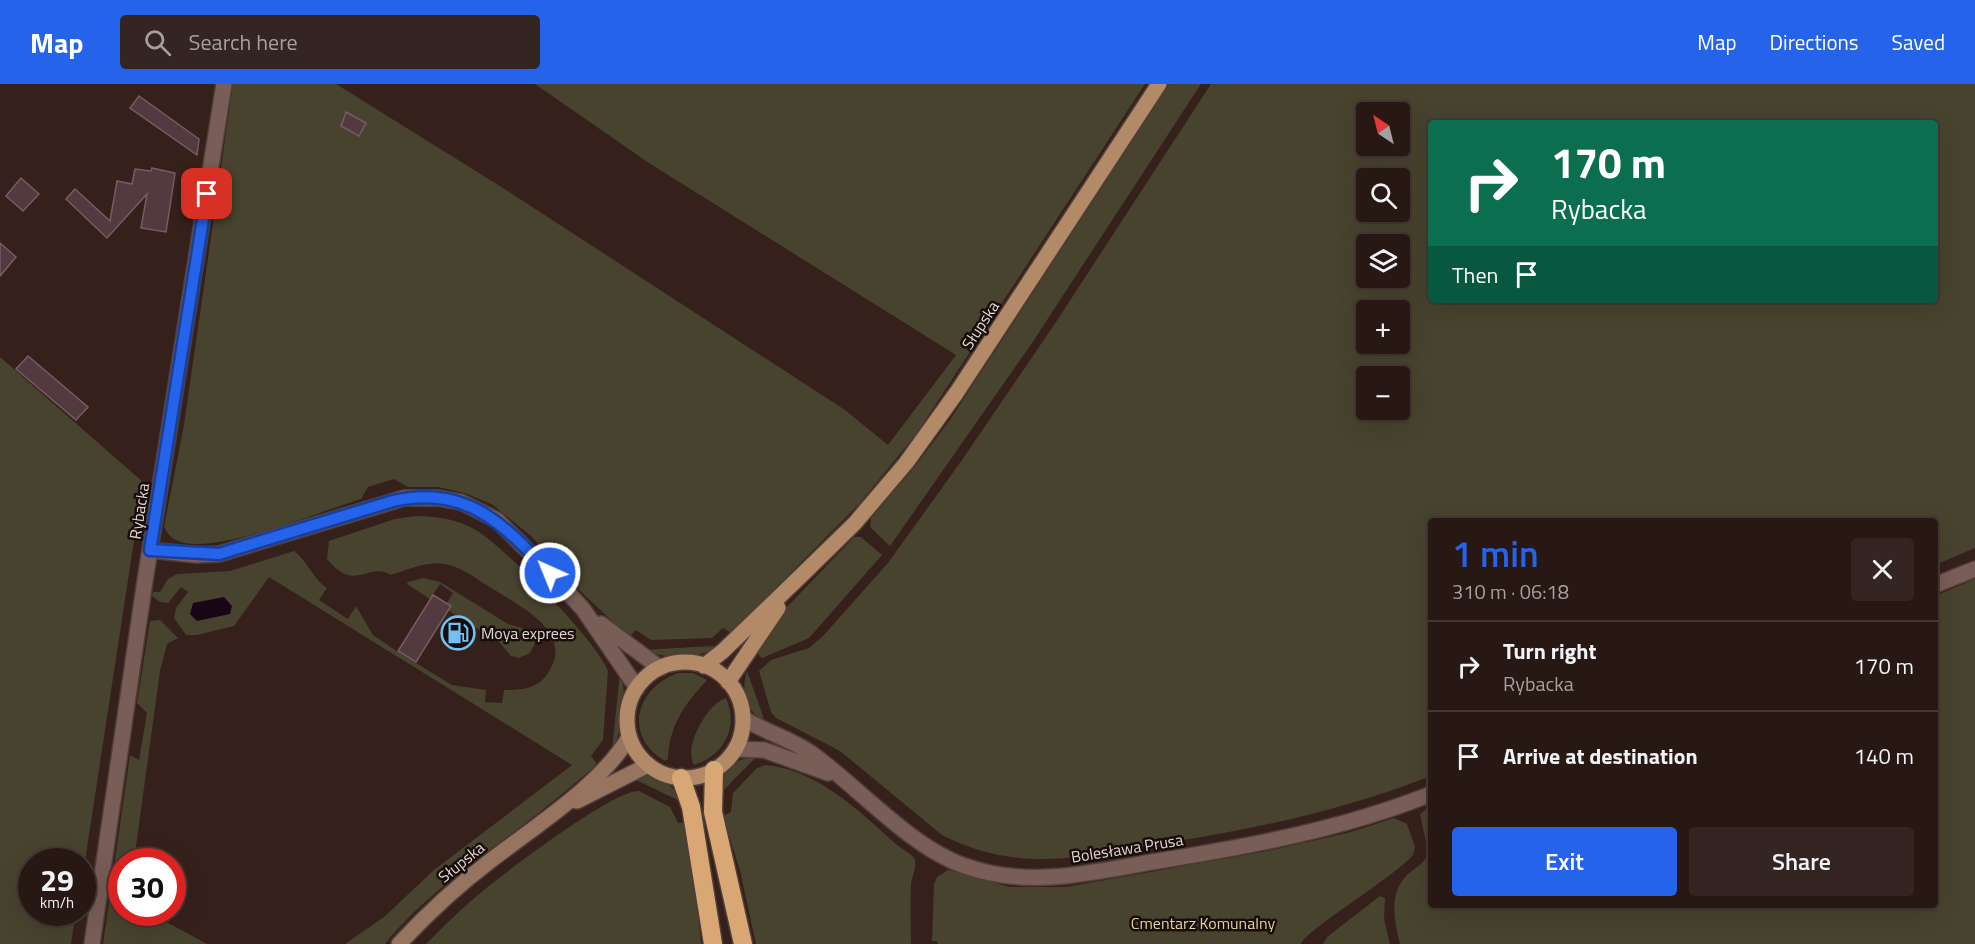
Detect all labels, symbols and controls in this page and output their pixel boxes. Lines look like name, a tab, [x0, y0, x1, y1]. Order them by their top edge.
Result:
search box	[120, 15, 540, 69]
text: Map	[30, 21, 84, 64]
text: Search here	[189, 25, 298, 59]
icon: search	[141, 26, 174, 59]
text: Map	[1697, 26, 1737, 58]
text: Directions	[1770, 26, 1859, 58]
text: Saved	[1892, 26, 1945, 58]
north arrow	[1356, 102, 1410, 156]
map controls	[1356, 102, 1410, 420]
text: 170 m	[1551, 130, 1666, 194]
icon: right	[1452, 144, 1530, 222]
pin	[181, 168, 232, 219]
button: search	[1356, 168, 1410, 222]
icon: arrive	[190, 177, 223, 210]
text: Rybacka	[1551, 188, 1647, 229]
button: layers	[1356, 234, 1410, 288]
text: Then	[1452, 258, 1498, 292]
icon: arrive	[1510, 258, 1543, 291]
street label: Słupska	[955, 296, 1005, 354]
button: +	[1356, 300, 1410, 354]
button: −	[1356, 366, 1410, 420]
street label: Rybacka	[123, 481, 155, 541]
text: 1 min	[1452, 526, 1539, 581]
button: close	[1851, 538, 1914, 601]
position arrow	[518, 541, 582, 605]
text: 310 m · 06:18	[1452, 576, 1569, 607]
fuel station icon: Moya exprees	[440, 615, 476, 651]
place label: Moya exprees	[481, 621, 574, 645]
text: Turn right	[1503, 634, 1597, 668]
text: 170 m	[1854, 649, 1914, 683]
icon: right	[1452, 650, 1485, 683]
text: Rybacka	[1503, 668, 1574, 699]
text: Arrive at destination	[1503, 739, 1698, 773]
text: 140 m	[1854, 739, 1914, 773]
icon: arrive	[1452, 740, 1485, 773]
street label: Bolesława Prusa	[1069, 827, 1185, 869]
button: Exit	[1452, 827, 1677, 896]
button: Share	[1689, 827, 1914, 896]
street label: Słupska	[433, 836, 489, 888]
speed limit sign: 30	[108, 848, 186, 926]
text: 29	[40, 857, 74, 903]
text: km/h	[40, 891, 74, 914]
park label: Cmentarz Komunalny	[1131, 911, 1275, 935]

